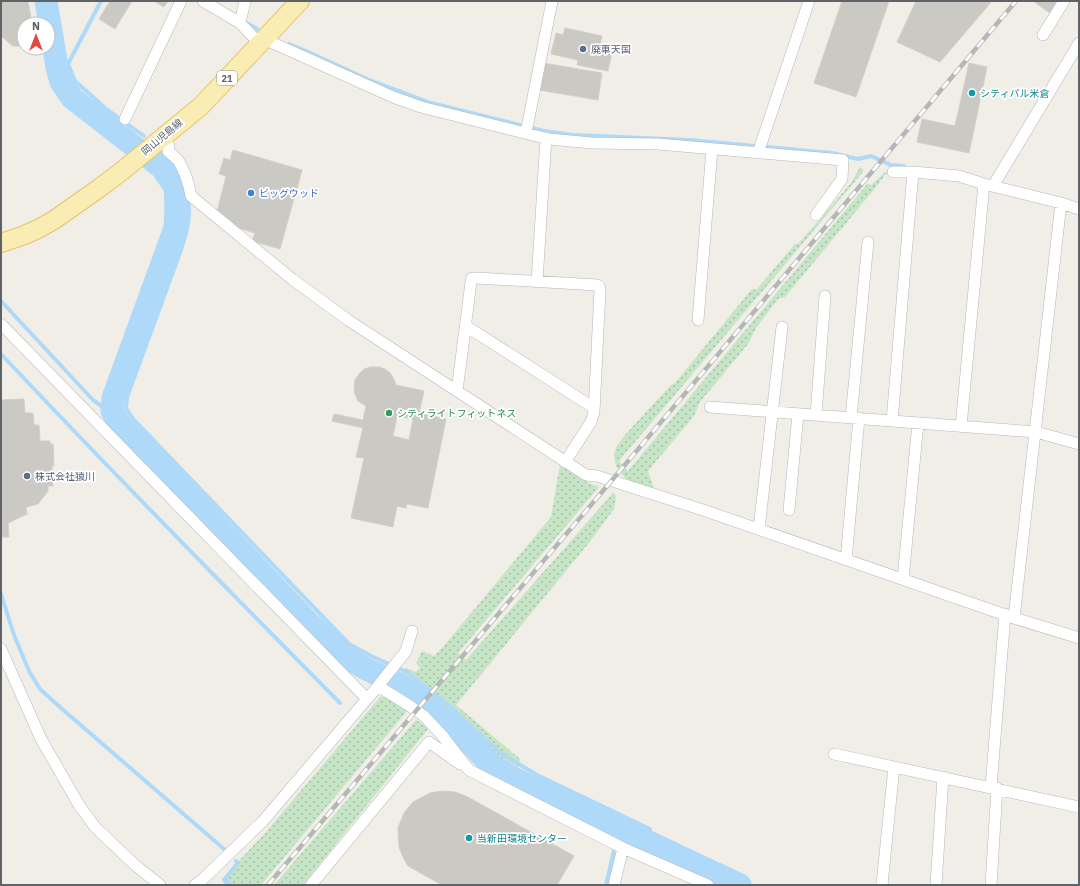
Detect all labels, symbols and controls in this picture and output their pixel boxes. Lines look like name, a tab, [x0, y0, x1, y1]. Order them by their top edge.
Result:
north arrow	[16, 16, 56, 56]
text: N	[32, 19, 40, 33]
place label: 廃車天国	[591, 43, 631, 56]
marker: 廃車天国	[578, 44, 588, 54]
road number: 21	[217, 71, 237, 85]
place label: シティパル米倉	[980, 87, 1049, 100]
marker: シティパル米倉	[967, 88, 977, 98]
street label: 岡山児島線	[139, 116, 185, 158]
place label: ビッグウッド	[259, 187, 319, 200]
marker: ビッグウッド	[246, 188, 256, 198]
place label: シティライトフィットネス	[397, 407, 516, 420]
marker: シティライトフィットネス	[384, 408, 394, 418]
place label: 株式会社猿川	[35, 470, 95, 483]
marker: 株式会社猿川	[22, 471, 32, 481]
place label: 当新田環境センター	[477, 832, 567, 845]
marker: 当新田環境センター	[464, 833, 474, 843]

